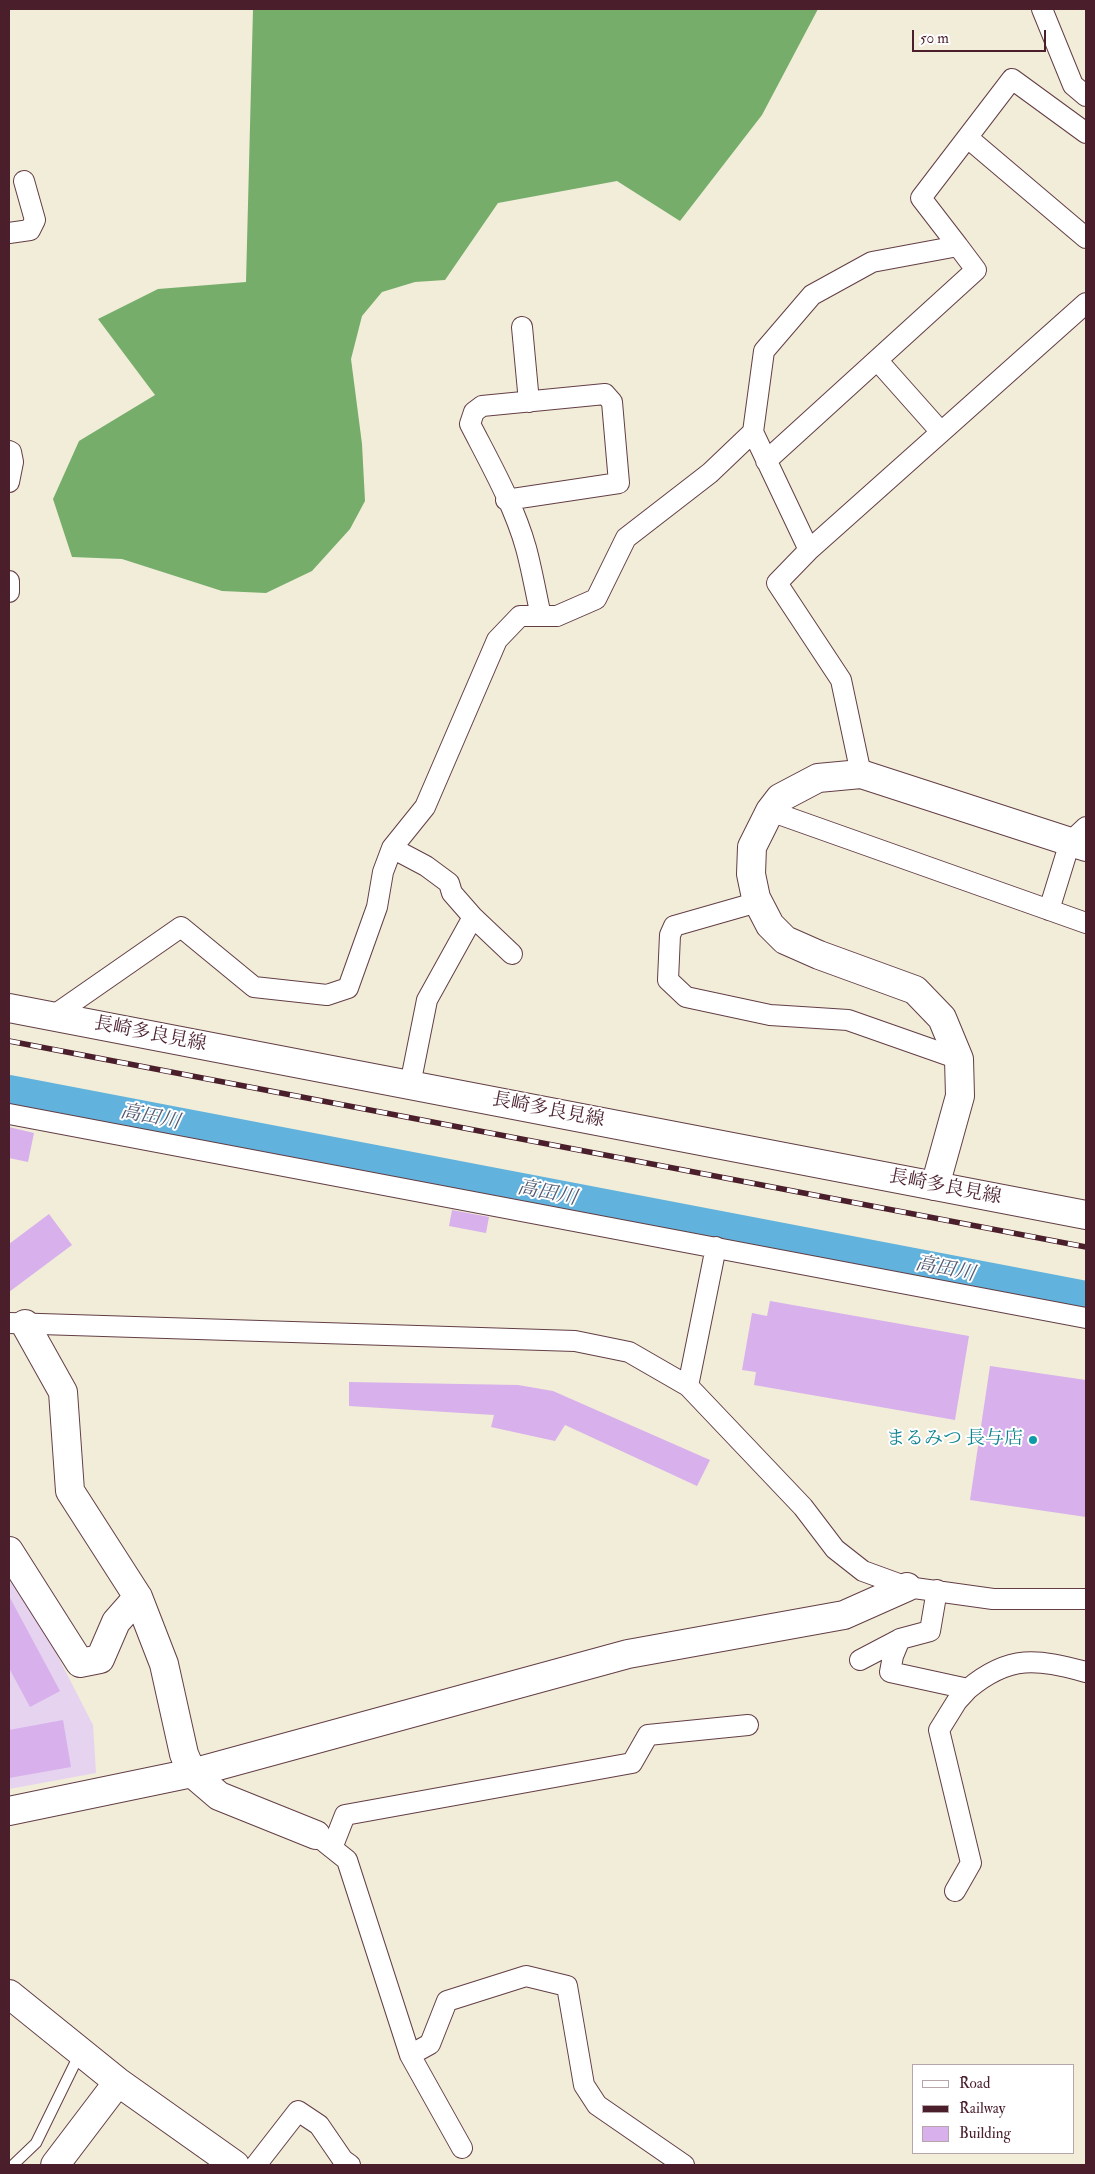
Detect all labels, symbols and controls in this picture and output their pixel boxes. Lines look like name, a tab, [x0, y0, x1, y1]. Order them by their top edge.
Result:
scale bar	[915, 20, 1049, 52]
text: 50 m	[920, 29, 949, 48]
street label: 長崎多良見線	[92, 1013, 208, 1057]
street label: 長崎多良見線	[490, 1089, 606, 1133]
water label: 高田川	[118, 1100, 182, 1136]
street label: 長崎多良見線	[887, 1166, 1003, 1210]
water label: 高田川	[515, 1176, 579, 1212]
water label: 高田川	[913, 1252, 977, 1288]
place label: まるみつ 長与店	[886, 1429, 1023, 1451]
marker: まるみつ 長与店	[1027, 1434, 1039, 1446]
legend	[912, 2064, 1075, 2154]
text: Road	[959, 2074, 990, 2093]
text: Railway	[959, 2099, 1005, 2118]
text: Building	[959, 2124, 1011, 2143]

